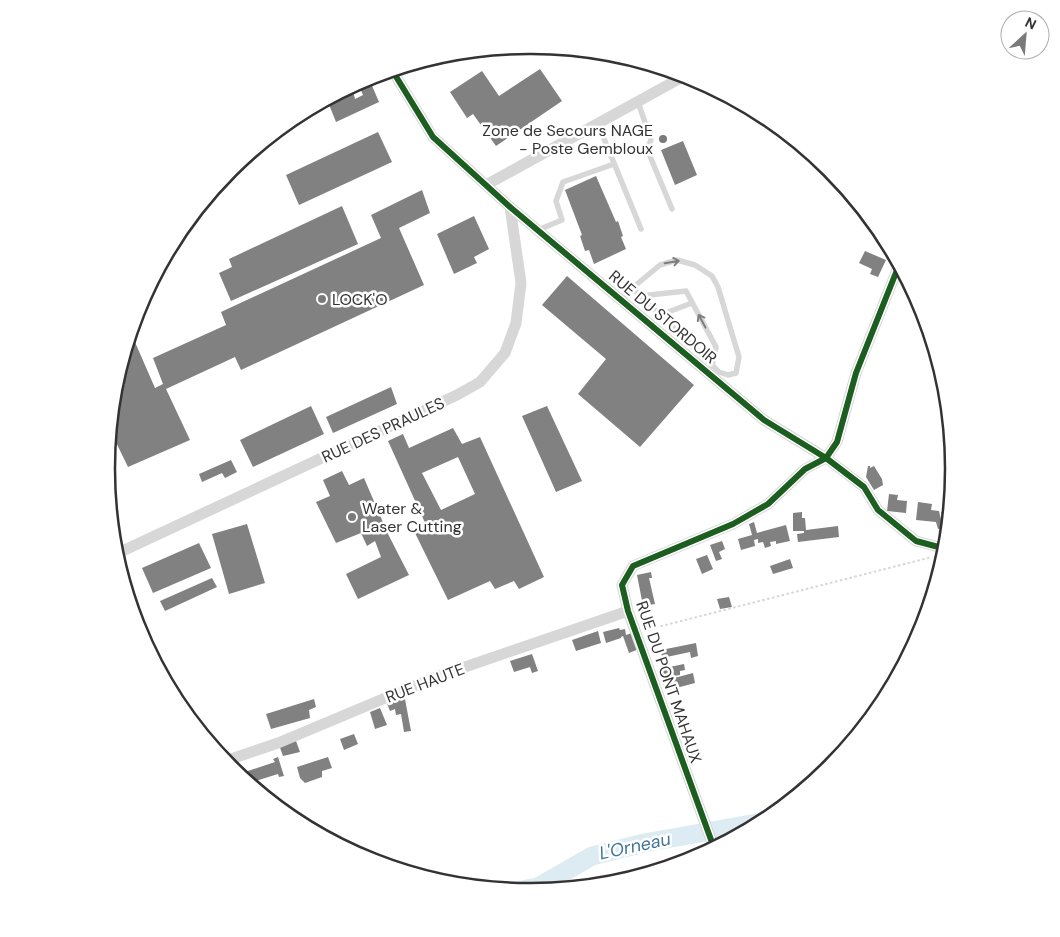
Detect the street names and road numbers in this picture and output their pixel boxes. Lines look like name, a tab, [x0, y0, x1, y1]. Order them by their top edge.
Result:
street label: RUE DU STORDOIR	[605, 266, 721, 368]
street label: RUE DES PRAULES	[318, 392, 448, 468]
street label: RUE DU PONT MAHAUX	[631, 598, 707, 766]
street label: RUE HAUTE	[383, 658, 467, 708]

